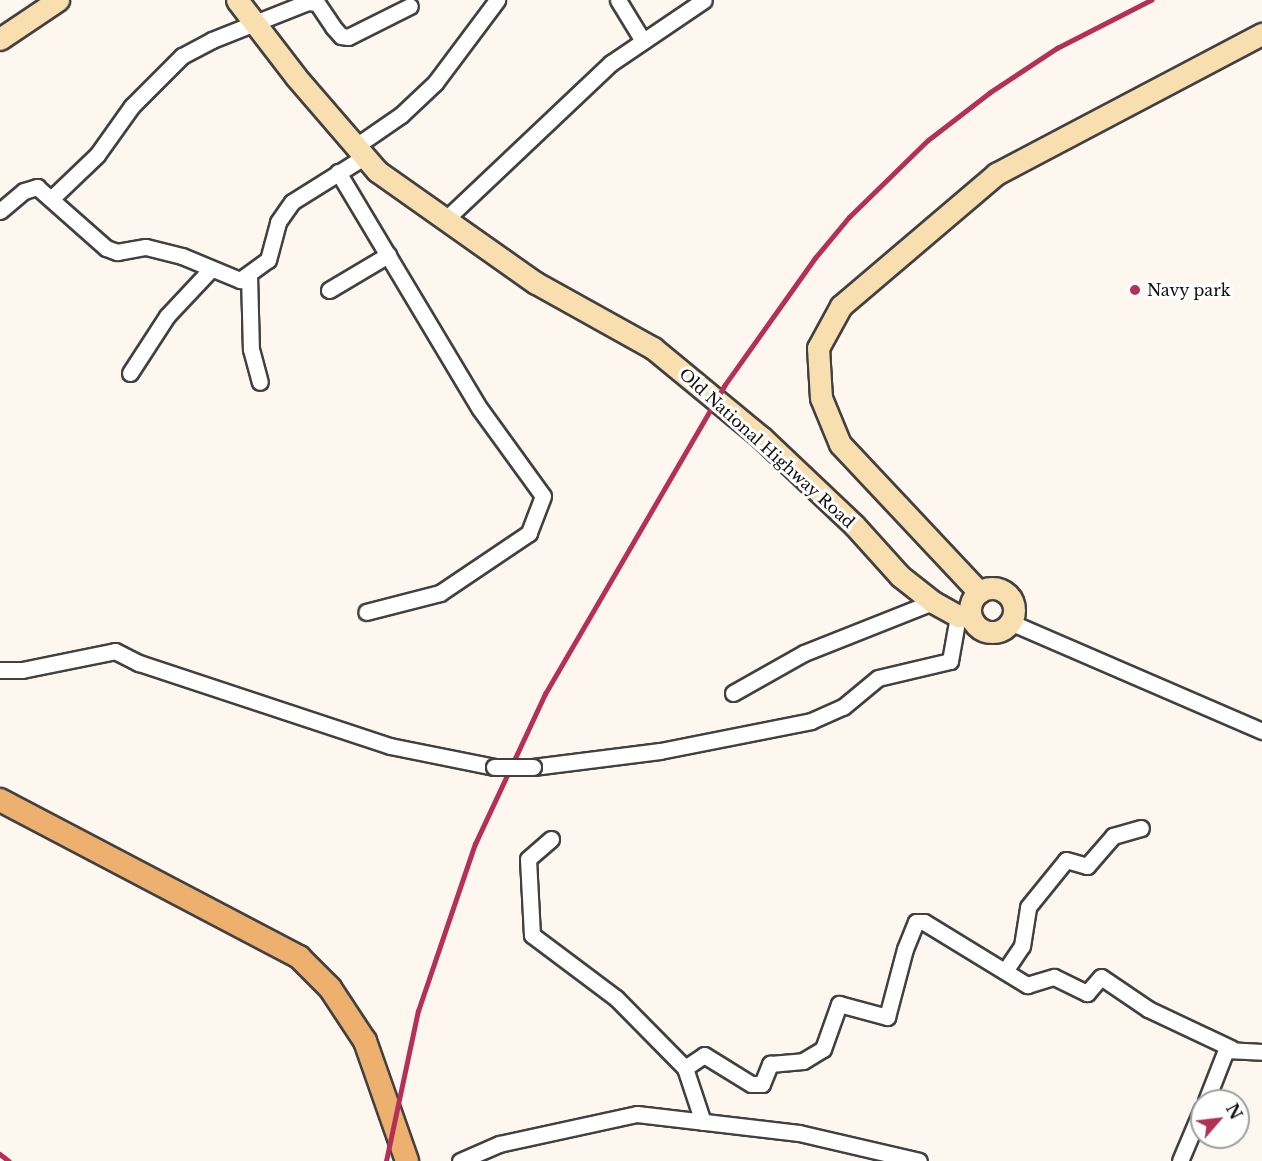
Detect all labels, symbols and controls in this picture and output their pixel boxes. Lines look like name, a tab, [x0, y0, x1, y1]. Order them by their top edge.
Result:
place label: Navy park	[1147, 280, 1231, 300]
marker: Navy park	[1128, 283, 1142, 297]
street label: Old National Highway Road	[675, 364, 859, 532]
north arrow	[1190, 1089, 1250, 1149]
text: N	[1222, 1100, 1246, 1123]

